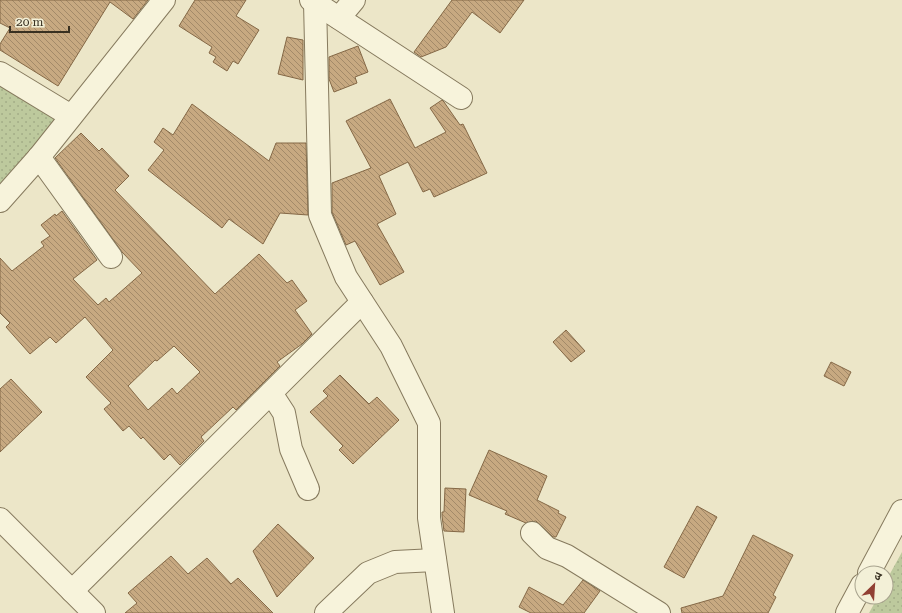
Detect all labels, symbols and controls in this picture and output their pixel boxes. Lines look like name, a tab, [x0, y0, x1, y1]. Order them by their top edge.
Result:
scale bar	[10, 8, 69, 34]
text: 20 m	[16, 15, 43, 29]
north arrow	[854, 565, 894, 605]
text: उ	[872, 569, 884, 584]

